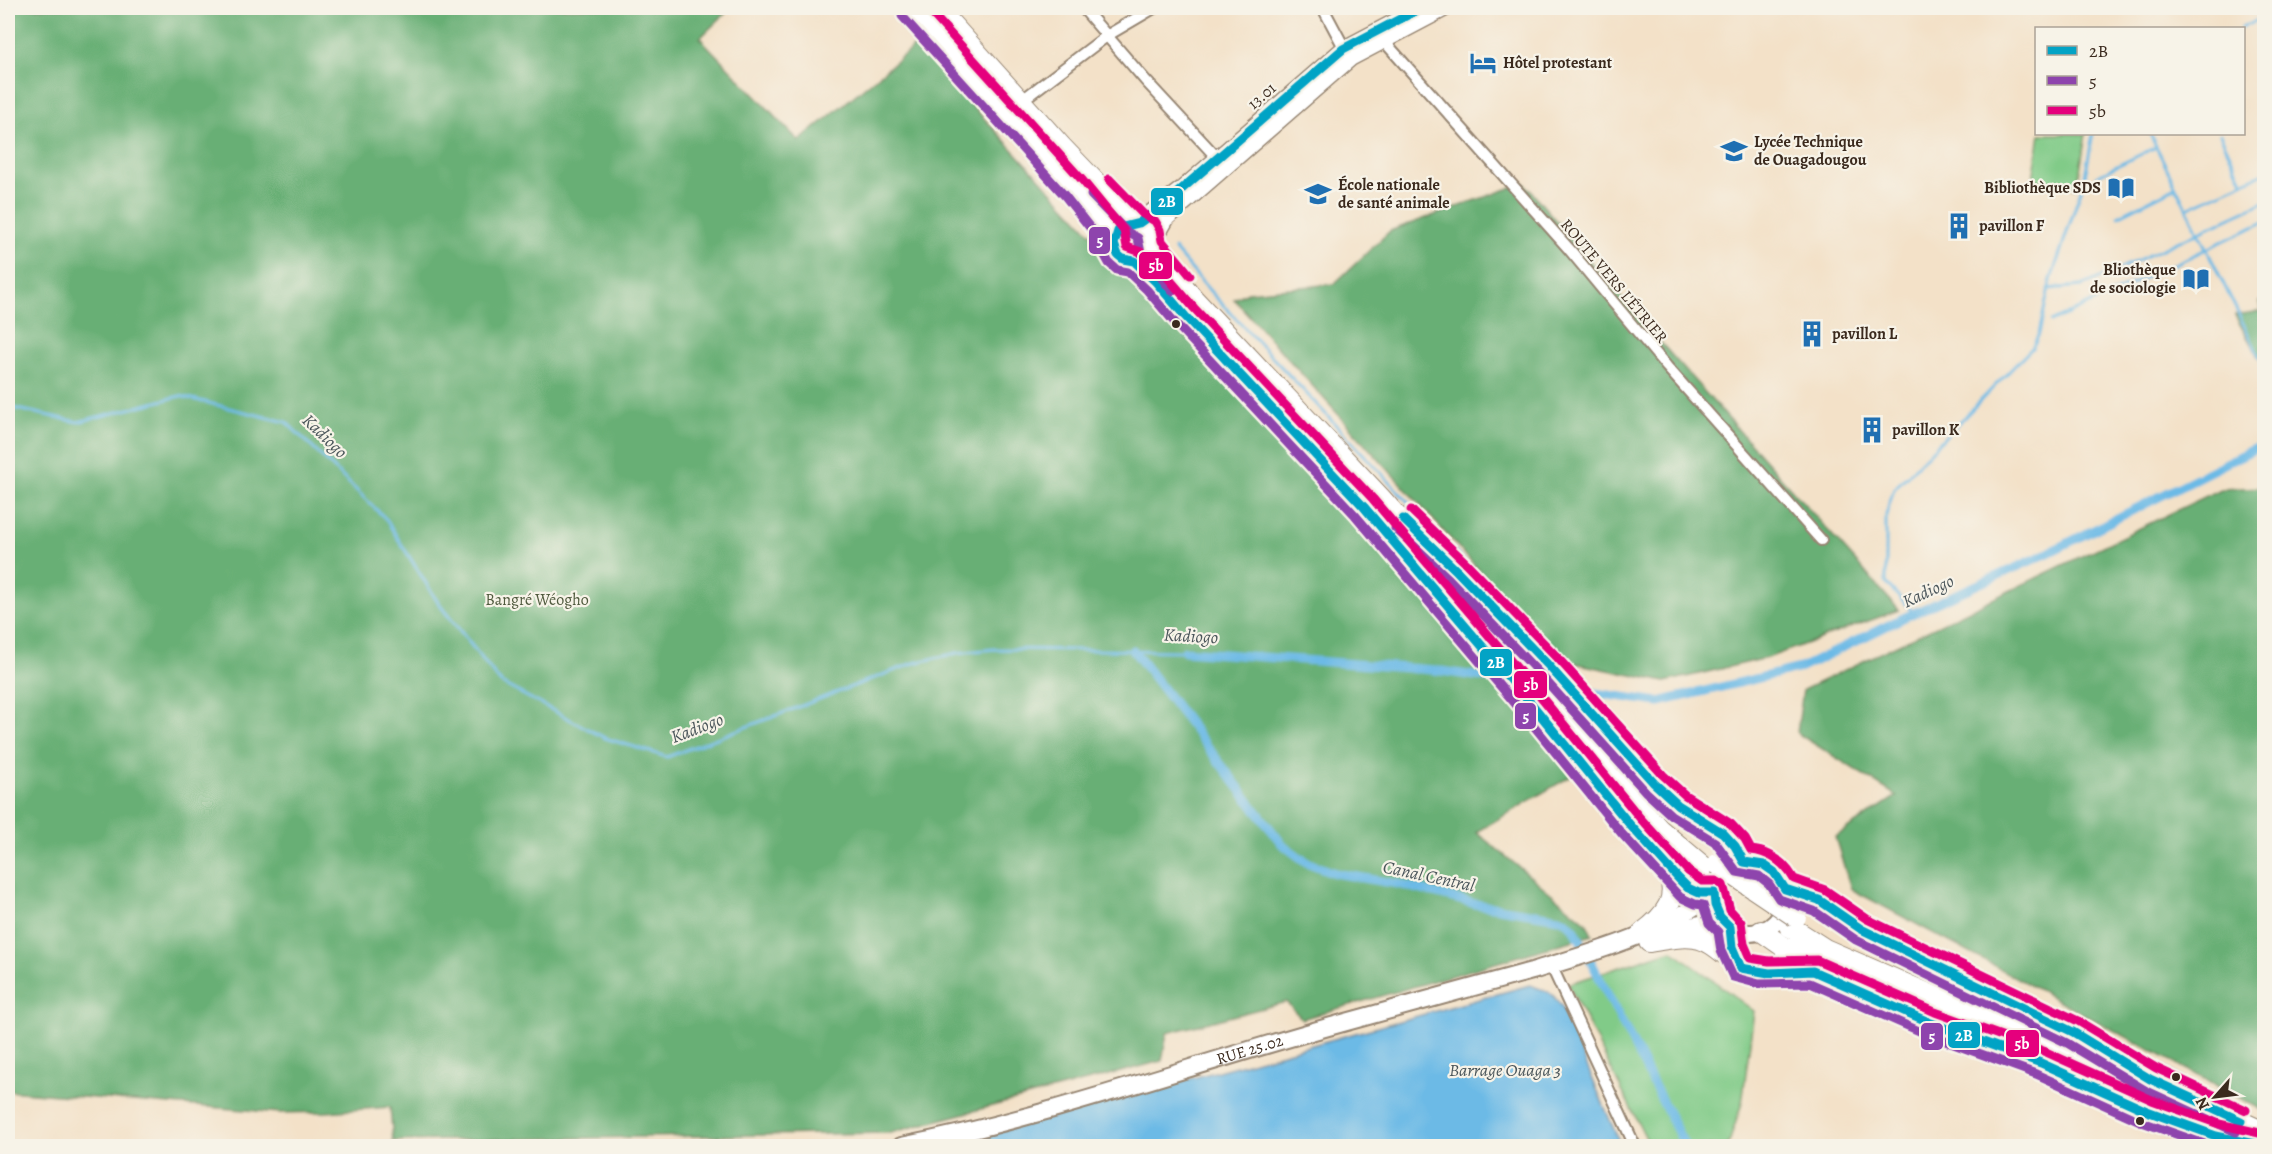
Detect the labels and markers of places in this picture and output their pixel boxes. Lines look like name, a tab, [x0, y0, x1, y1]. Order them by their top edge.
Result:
hotel icon: Hôtel protestant	[1468, 48, 1498, 78]
place label: Hôtel protestant	[1503, 52, 1613, 74]
place label: Lycée Technique de Ouagadougou	[1754, 131, 1867, 171]
school or university icon: Lycée Technique de Ouagadougou	[1719, 136, 1749, 166]
library icon: Bibliothèque SDS	[2106, 173, 2136, 203]
place label: École nationale de santé animale	[1338, 174, 1450, 214]
place label: Bibliothèque SDS	[1984, 177, 2101, 199]
school or university icon: École nationale de santé animale	[1303, 179, 1333, 209]
building icon: pavillon F	[1944, 211, 1974, 241]
place label: pavillon F	[1979, 215, 2045, 237]
place label: Bliothèque de sociologie	[2090, 259, 2176, 299]
library icon: Bliothèque de sociologie	[2181, 264, 2211, 294]
unlabelled marker	[1170, 318, 1182, 330]
building icon: pavillon L	[1797, 319, 1827, 349]
place label: pavillon L	[1832, 323, 1898, 345]
building icon: pavillon K	[1857, 415, 1887, 445]
place label: pavillon K	[1892, 419, 1960, 441]
unlabelled marker	[2170, 1071, 2182, 1083]
unlabelled marker	[2134, 1115, 2146, 1127]

